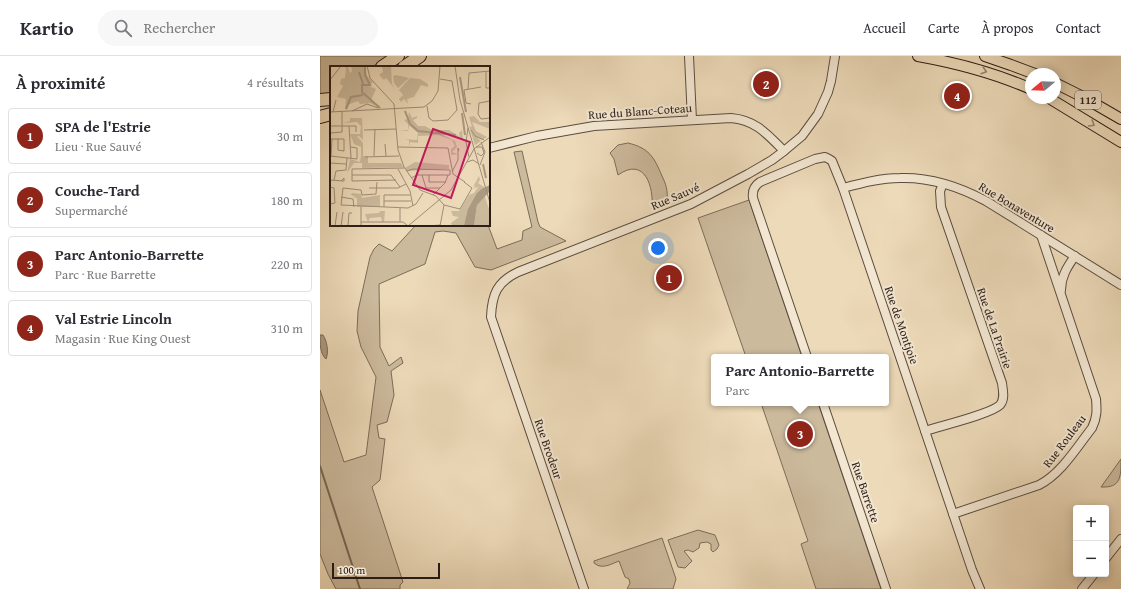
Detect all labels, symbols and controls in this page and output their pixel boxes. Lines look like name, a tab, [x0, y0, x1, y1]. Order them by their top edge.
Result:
search box	[98, 10, 378, 46]
text: Kartio	[20, 14, 74, 42]
icon: search	[112, 17, 134, 39]
text: Rechercher	[144, 17, 215, 38]
text: Accueil	[863, 18, 906, 38]
text: Carte	[928, 18, 960, 38]
text: À propos	[982, 18, 1034, 38]
text: Contact	[1056, 18, 1101, 38]
inset map	[330, 66, 490, 226]
one-way arrow	[980, 67, 987, 75]
north arrow	[1025, 68, 1061, 104]
pin: 2	[753, 69, 779, 99]
text: À proximité	[16, 70, 105, 95]
text: 4 résultats	[247, 73, 304, 92]
pin: 4	[944, 81, 970, 111]
road number: 112	[1075, 91, 1101, 109]
street label: Rue du Blanc-Coteau	[588, 99, 693, 123]
text: SPA de l'Estrie	[55, 116, 151, 137]
one-way arrow	[1088, 119, 1095, 126]
text: 1	[27, 127, 33, 146]
text: 30 m	[277, 127, 303, 146]
text: Lieu · Rue Sauvé	[55, 137, 142, 156]
street label: Rue Sauvé	[648, 178, 702, 214]
street label: Rue Bonaventure	[976, 178, 1059, 237]
text: Couche-Tard	[55, 180, 140, 201]
text: 2	[27, 191, 33, 210]
text: 180 m	[271, 191, 303, 210]
text: Supermarché	[55, 201, 128, 220]
your location	[648, 238, 668, 258]
text: Parc Antonio-Barrette	[55, 244, 204, 265]
text: 3	[27, 255, 33, 274]
text: 220 m	[271, 255, 303, 274]
pin: 1	[656, 263, 682, 293]
text: Parc · Rue Barrette	[55, 265, 156, 284]
street label: Rue de Montjoie	[881, 284, 923, 367]
street label: Rue de La Prairie	[973, 285, 1017, 371]
text: Val Estrie Lincoln	[55, 308, 172, 329]
text: 4	[27, 319, 33, 338]
text: 310 m	[271, 319, 303, 338]
text: Magasin · Rue King Ouest	[55, 329, 191, 348]
popup	[711, 354, 889, 406]
text: Parc Antonio-Barrette	[726, 360, 874, 381]
text: Parc	[726, 381, 750, 400]
street label: Rue Rouleau	[1038, 411, 1090, 471]
street label: Rue Brodeur	[531, 417, 567, 482]
pin: 3	[787, 419, 813, 449]
street label: Rue Barrette	[848, 459, 885, 525]
map controls	[1073, 505, 1109, 577]
button: +	[1073, 505, 1109, 541]
button: −	[1073, 541, 1109, 577]
scale bar	[332, 561, 440, 580]
text: 100 m	[338, 562, 365, 578]

